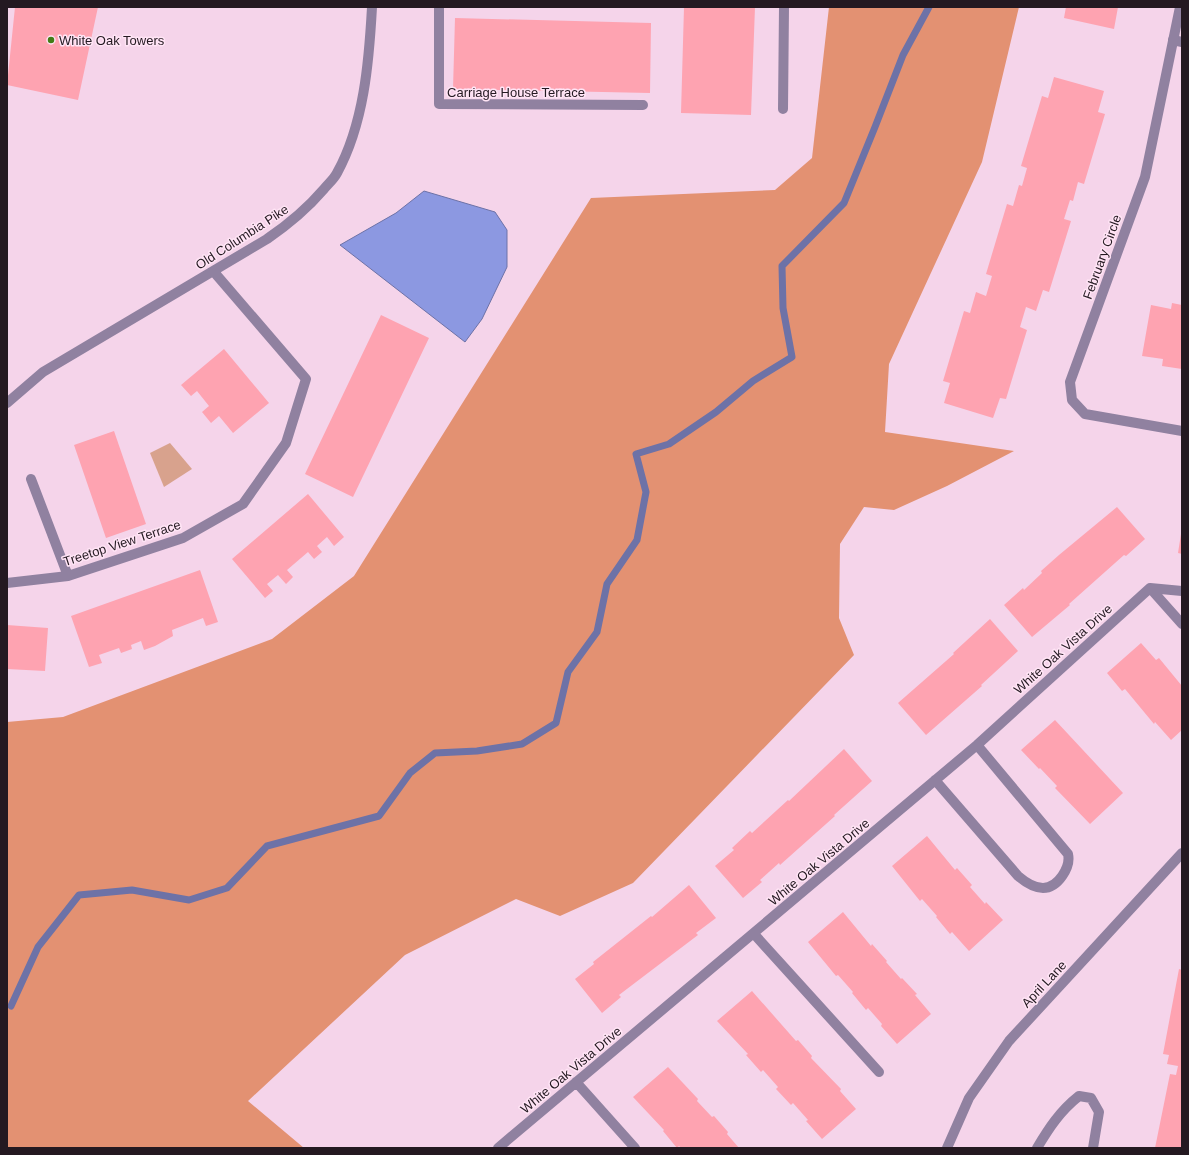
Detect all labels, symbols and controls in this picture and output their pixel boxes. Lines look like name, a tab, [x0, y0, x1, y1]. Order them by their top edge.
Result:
place label: White Oak Towers	[59, 33, 165, 48]
marker: White Oak Towers	[46, 35, 56, 45]
street label: Carriage House Terrace	[447, 85, 585, 100]
street label: Old Columbia Pike	[193, 201, 291, 273]
street label: February Circle	[1080, 213, 1124, 301]
street label: Treetop View Terrace	[61, 517, 183, 569]
street label: White Oak Vista Drive	[1011, 601, 1115, 697]
street label: White Oak Vista Drive	[766, 815, 872, 909]
street label: April Lane	[1019, 957, 1069, 1011]
street label: White Oak Vista Drive	[518, 1023, 624, 1117]

